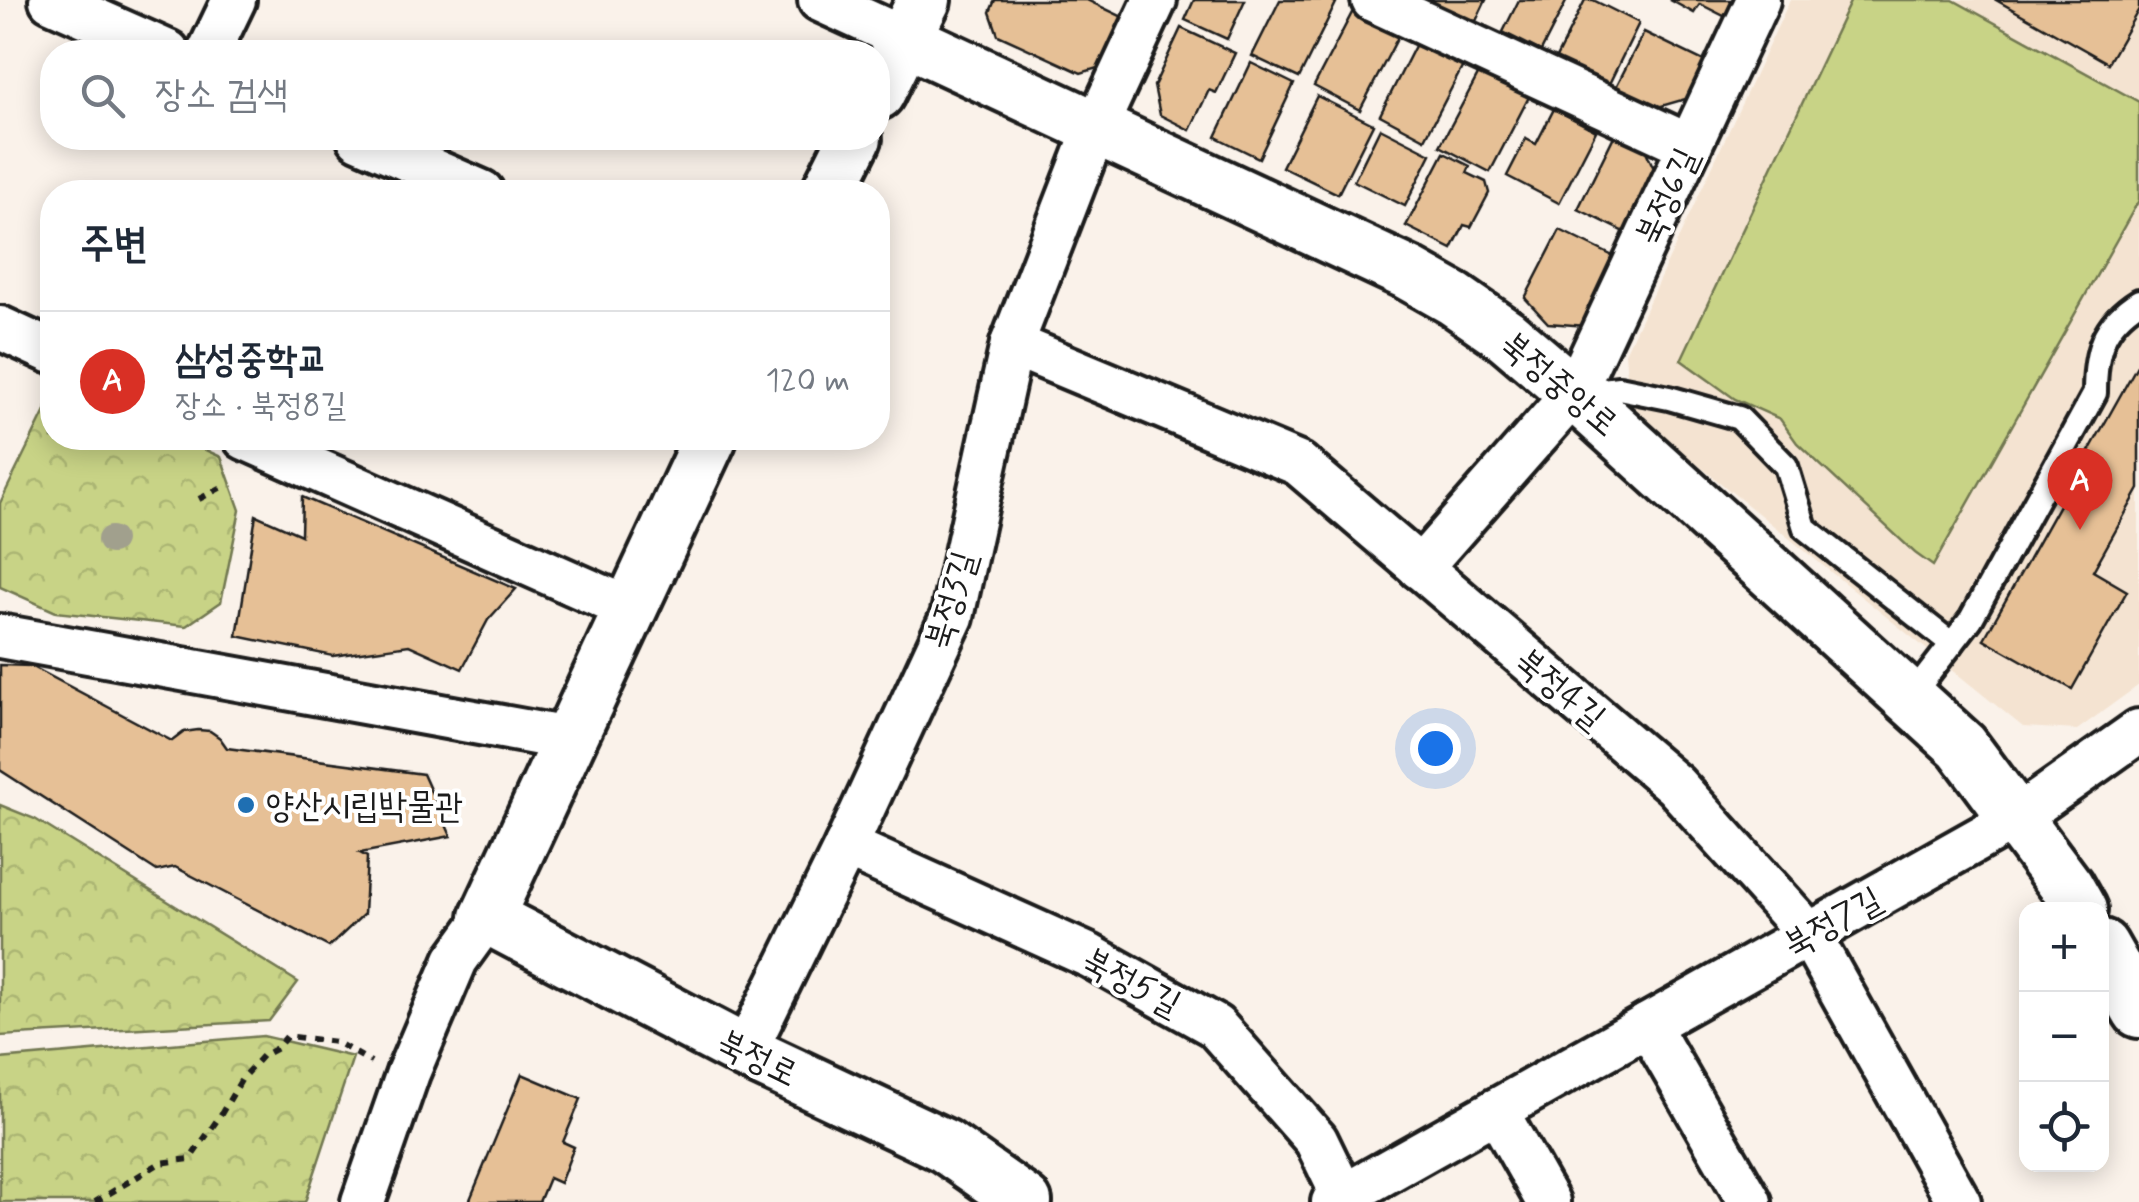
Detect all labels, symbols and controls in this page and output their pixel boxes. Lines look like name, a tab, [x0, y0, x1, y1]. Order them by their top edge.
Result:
search box	[40, 40, 890, 150]
icon: search	[75, 68, 130, 123]
text: 장소 검색	[155, 71, 288, 120]
street label: 북정6길	[1625, 141, 1710, 253]
text: 주변	[80, 218, 148, 273]
street label: 북정중앙로	[1490, 322, 1627, 447]
text: 삼성중학교	[175, 336, 328, 385]
text: A	[102, 360, 123, 402]
text: 120 m	[765, 360, 850, 402]
text: 장소 · 북정8길	[175, 385, 346, 427]
pin: A	[2048, 448, 2112, 530]
street label: 북정3길	[915, 546, 989, 655]
street label: 북정4길	[1505, 638, 1615, 741]
your location	[1410, 723, 1461, 774]
place label: 양산시립박물관	[266, 784, 463, 830]
marker: 양산시립박물관	[235, 794, 257, 816]
street label: 북정7길	[1776, 877, 1890, 968]
map controls	[2019, 902, 2109, 1172]
button: +	[2019, 902, 2109, 992]
street label: 북정5길	[1074, 938, 1188, 1028]
button: −	[2019, 992, 2109, 1082]
street label: 북정로	[709, 1020, 805, 1098]
button: locate	[2019, 1082, 2109, 1172]

